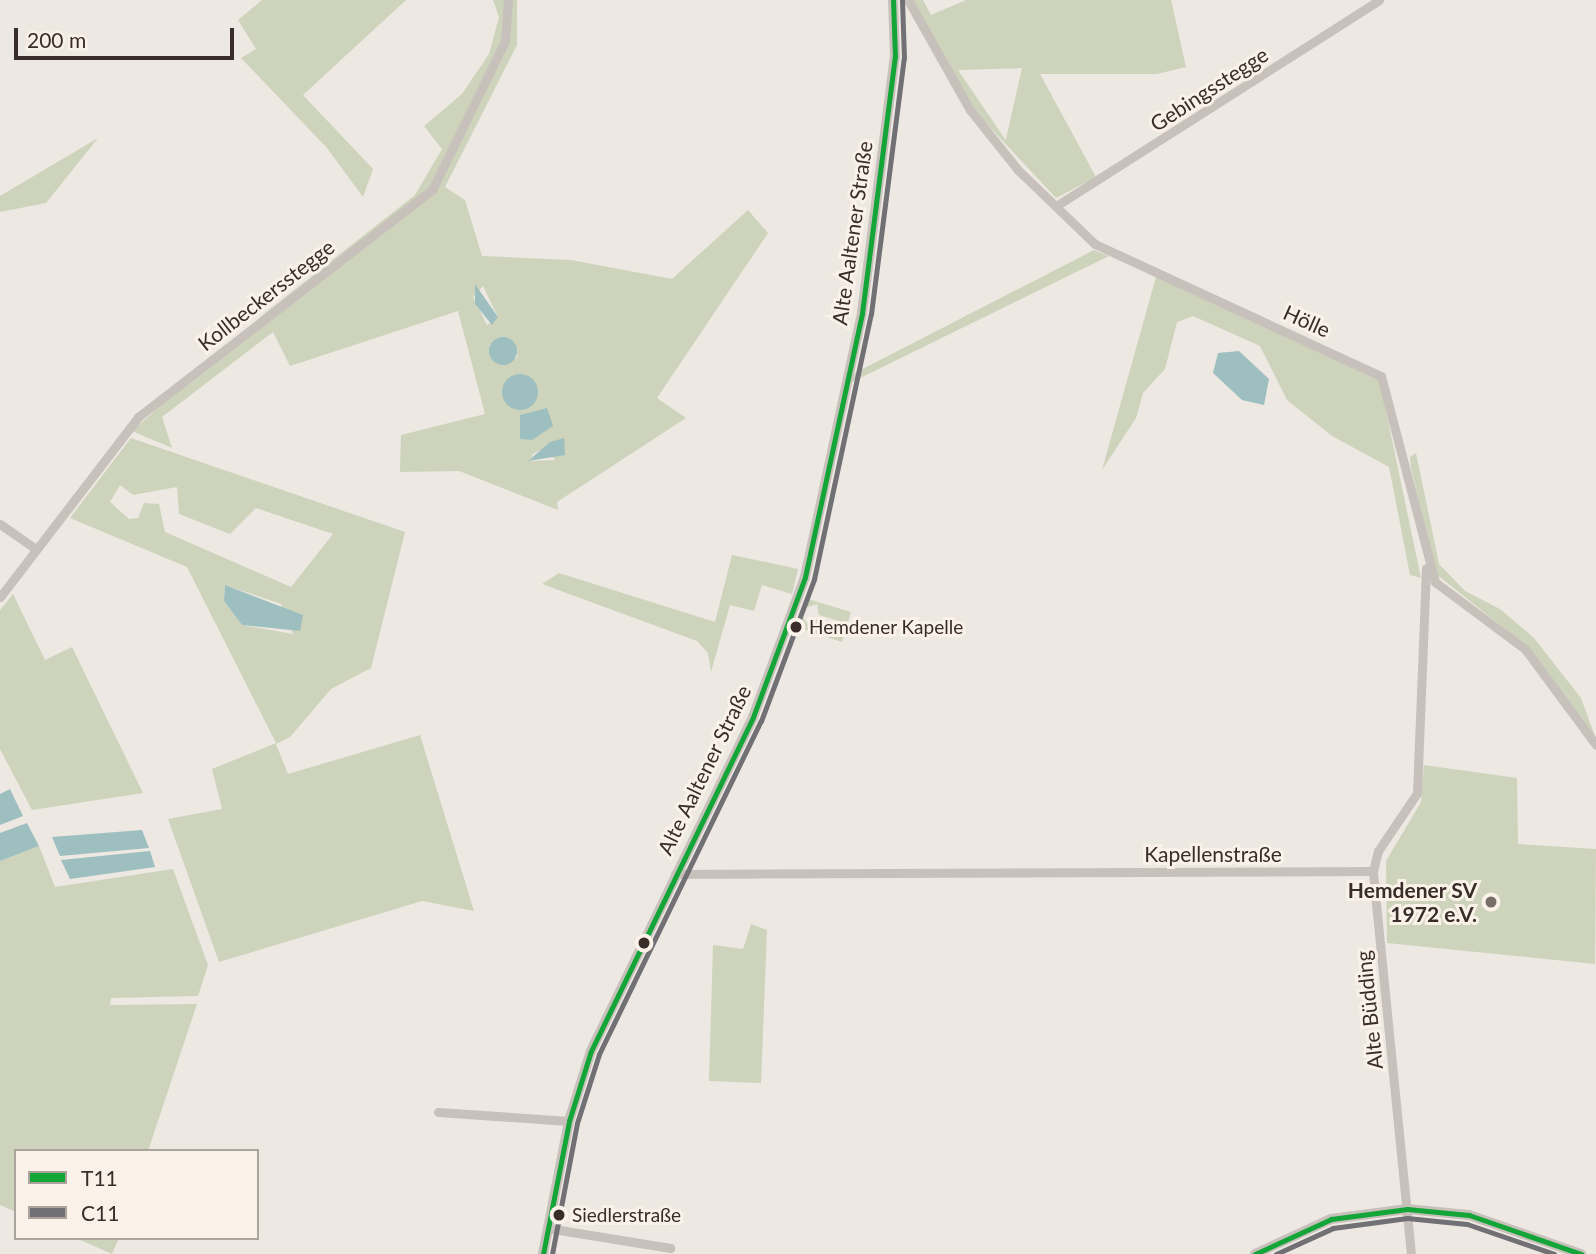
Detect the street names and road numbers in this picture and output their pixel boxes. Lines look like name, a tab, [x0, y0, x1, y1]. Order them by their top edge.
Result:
street label: Gebingsstegge	[1145, 42, 1273, 136]
street label: Alte Aaltener Straße	[827, 139, 877, 327]
street label: Kollbeckersstegge	[193, 234, 339, 356]
street label: Hölle	[1280, 300, 1334, 342]
street label: Alte Aaltener Straße	[652, 681, 756, 859]
street label: Kapellenstraße	[1144, 841, 1282, 867]
street label: Alte Büdding	[1350, 949, 1388, 1071]

